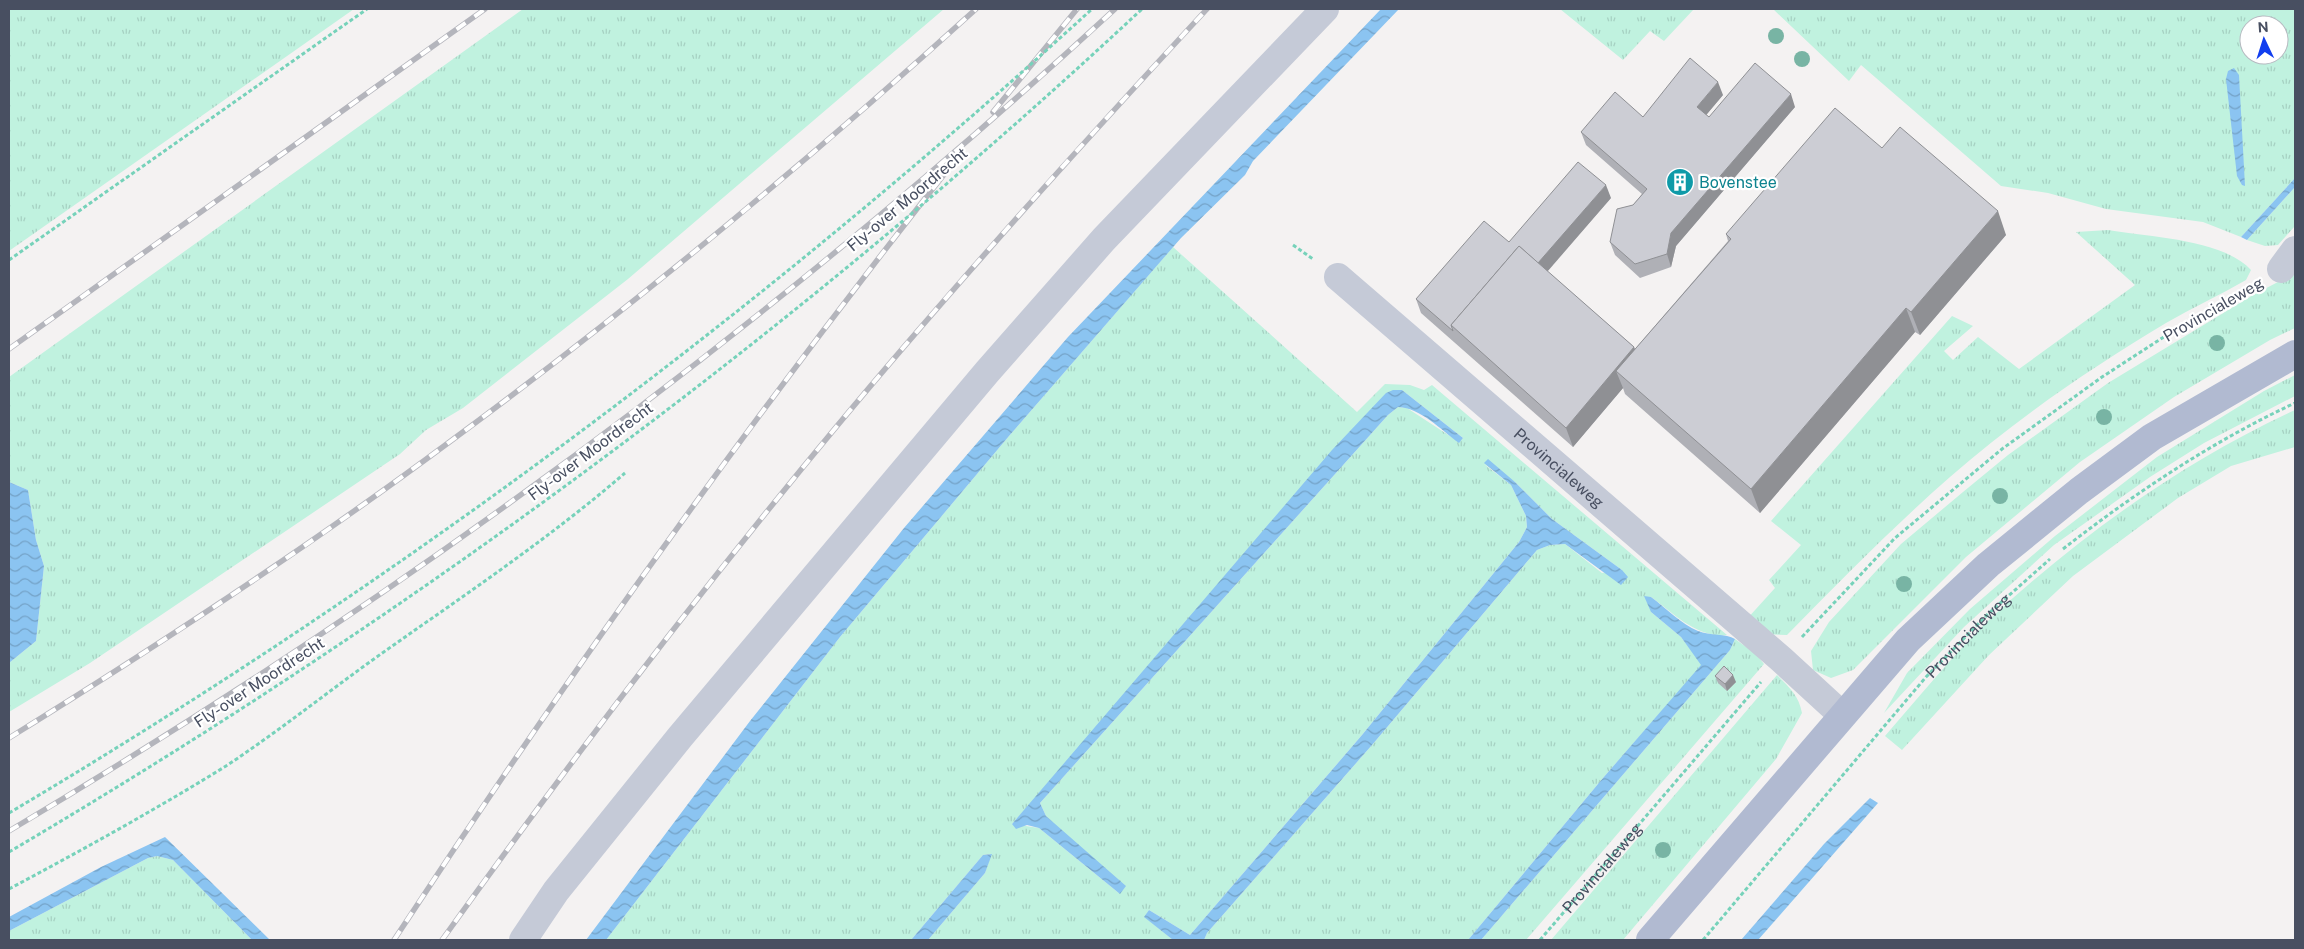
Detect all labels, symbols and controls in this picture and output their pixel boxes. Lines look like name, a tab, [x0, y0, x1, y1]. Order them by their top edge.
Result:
north arrow	[2239, 15, 2289, 65]
text: N	[2257, 19, 2269, 35]
street label: Fly-over Moordrecht	[843, 143, 971, 255]
building icon: Bovenstee	[1665, 167, 1695, 197]
place label: Bovenstee	[1699, 173, 1777, 192]
street label: Provincialeweg	[2160, 273, 2267, 346]
street label: Fly-over Moordrecht	[524, 398, 657, 505]
street label: Provincialeweg	[1510, 424, 1608, 512]
street label: Provincialeweg	[1922, 589, 2015, 682]
street label: Fly-over Moordrecht	[191, 633, 328, 732]
street label: Provincialeweg	[1558, 819, 1646, 917]

